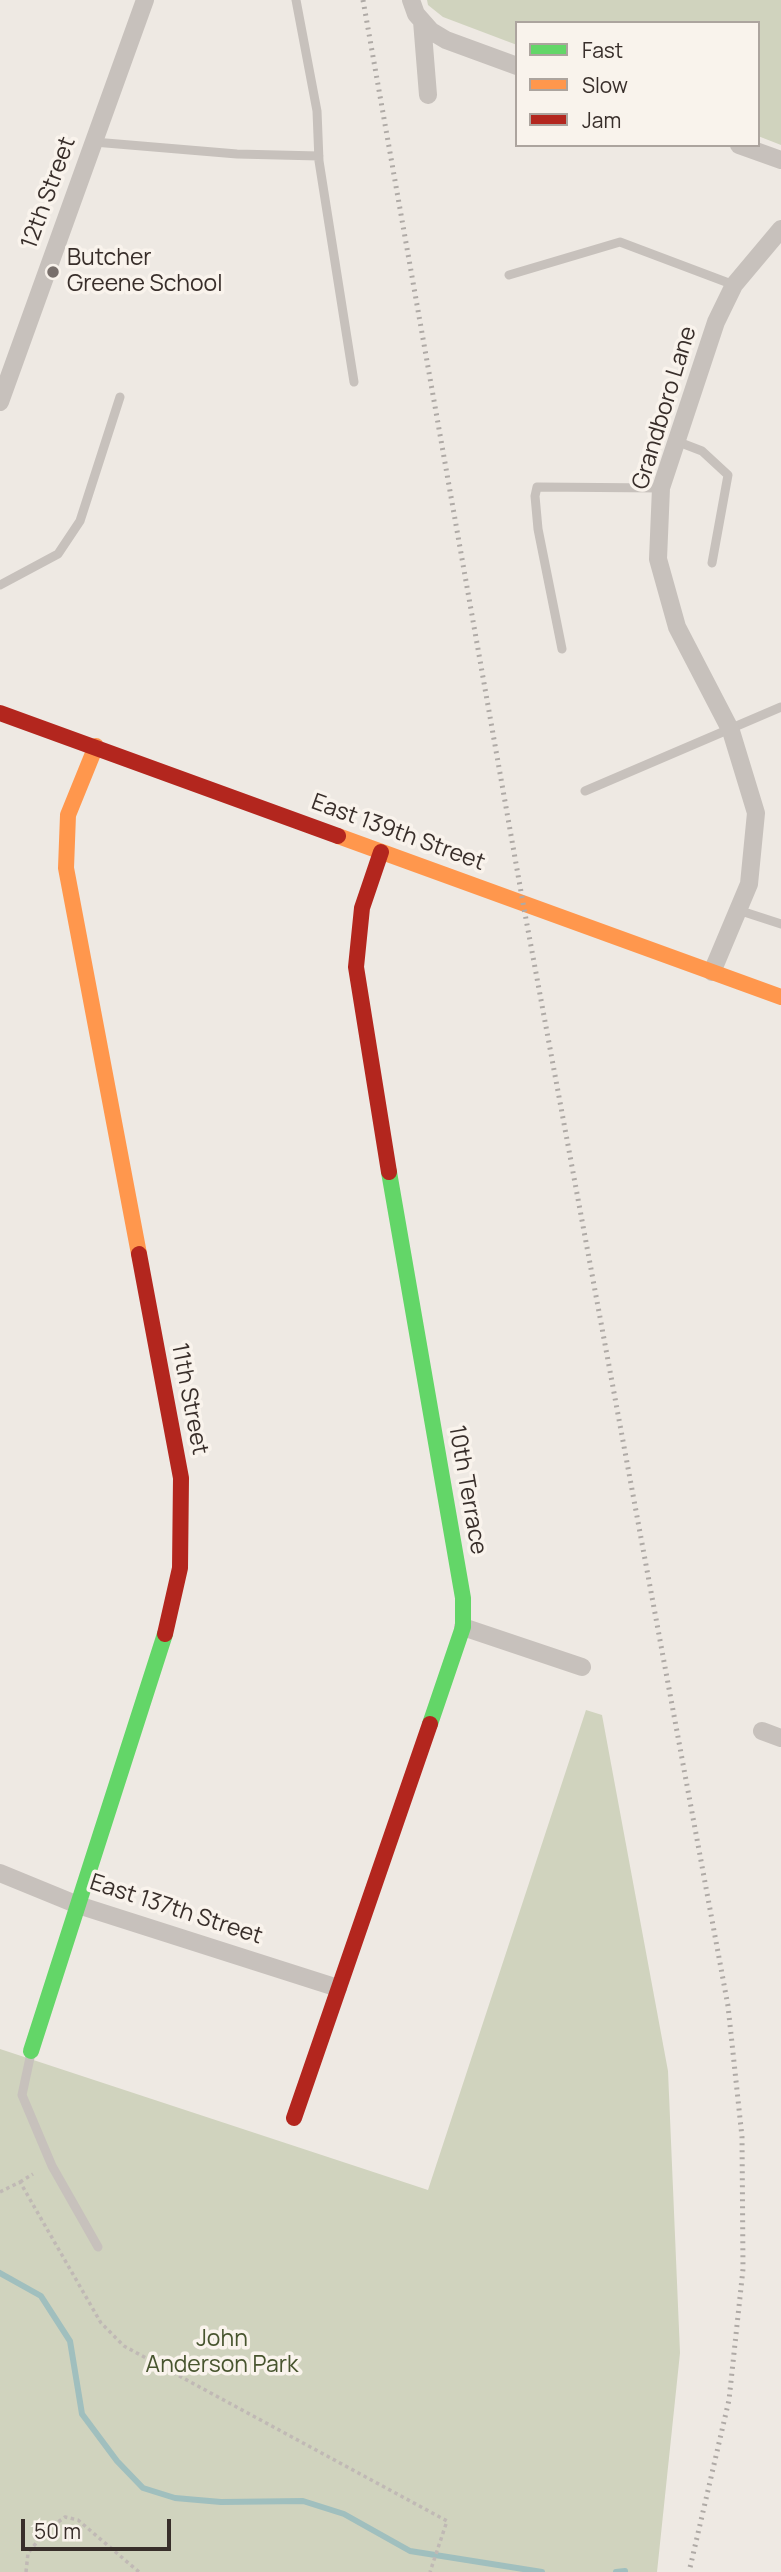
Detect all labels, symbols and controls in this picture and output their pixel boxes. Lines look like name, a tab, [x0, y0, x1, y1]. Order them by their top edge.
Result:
legend	[515, 21, 760, 147]
text: Fast	[582, 36, 623, 64]
text: Slow	[582, 71, 628, 99]
text: Jam	[582, 106, 621, 134]
street label: 12th Street	[16, 133, 82, 253]
place label: Butcher Greene School	[67, 245, 223, 299]
marker: Butcher Greene School	[45, 264, 61, 280]
street label: Grandboro Lane	[627, 323, 703, 493]
street label: East 139th Street	[307, 789, 489, 877]
street label: 11th Street	[165, 1341, 213, 1457]
street label: 10th Terrace	[442, 1423, 492, 1557]
street label: East 137th Street	[86, 1869, 266, 1951]
park label: John Anderson Park	[146, 2326, 298, 2380]
scale bar	[24, 2506, 175, 2550]
text: 50 m	[34, 2517, 81, 2545]

